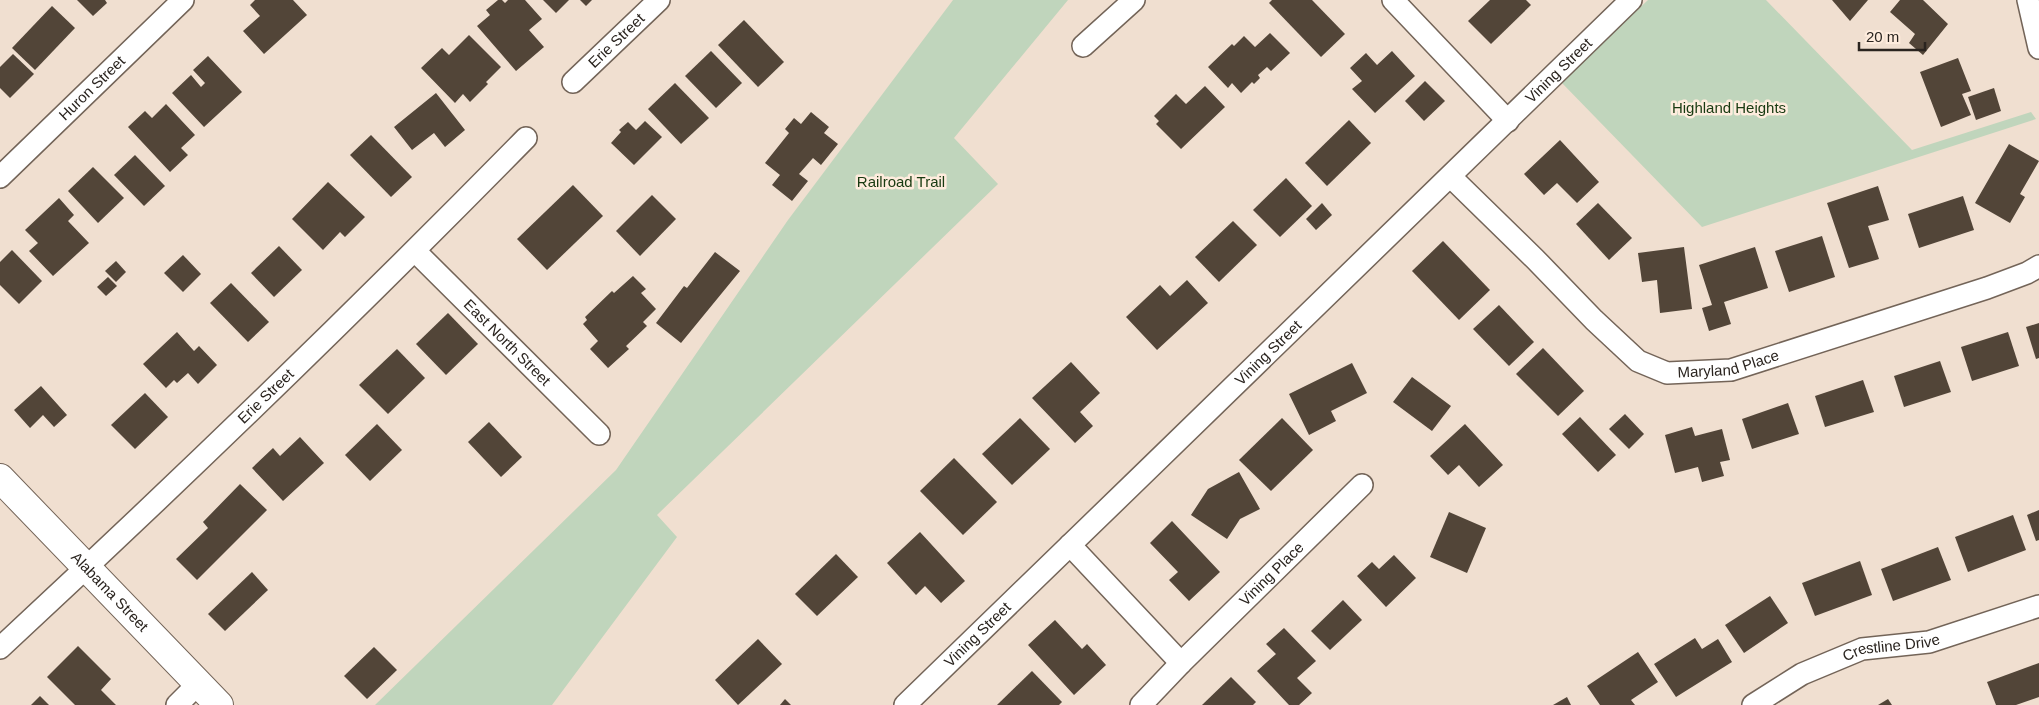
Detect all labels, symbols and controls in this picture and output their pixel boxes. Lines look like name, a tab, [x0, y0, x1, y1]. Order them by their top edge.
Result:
street label: Erie Street	[585, 9, 648, 71]
scale bar	[1859, 20, 1925, 52]
text: 20 m	[1866, 28, 1899, 45]
street label: Vining Street	[1522, 34, 1596, 106]
street label: Huron Street	[55, 51, 129, 123]
park label: Highland Heights	[1672, 99, 1786, 116]
park label: Railroad Trail	[857, 173, 945, 190]
street label: East North Street	[461, 296, 555, 390]
street label: Vining Street	[1231, 316, 1305, 388]
street label: Maryland Place	[1677, 346, 1781, 380]
street label: Erie Street	[234, 365, 297, 427]
street label: Vining Place	[1236, 538, 1307, 609]
street label: Alabama Street	[68, 548, 153, 635]
street label: Vining Street	[940, 598, 1014, 670]
street label: Crestline Drive	[1840, 630, 1942, 664]

